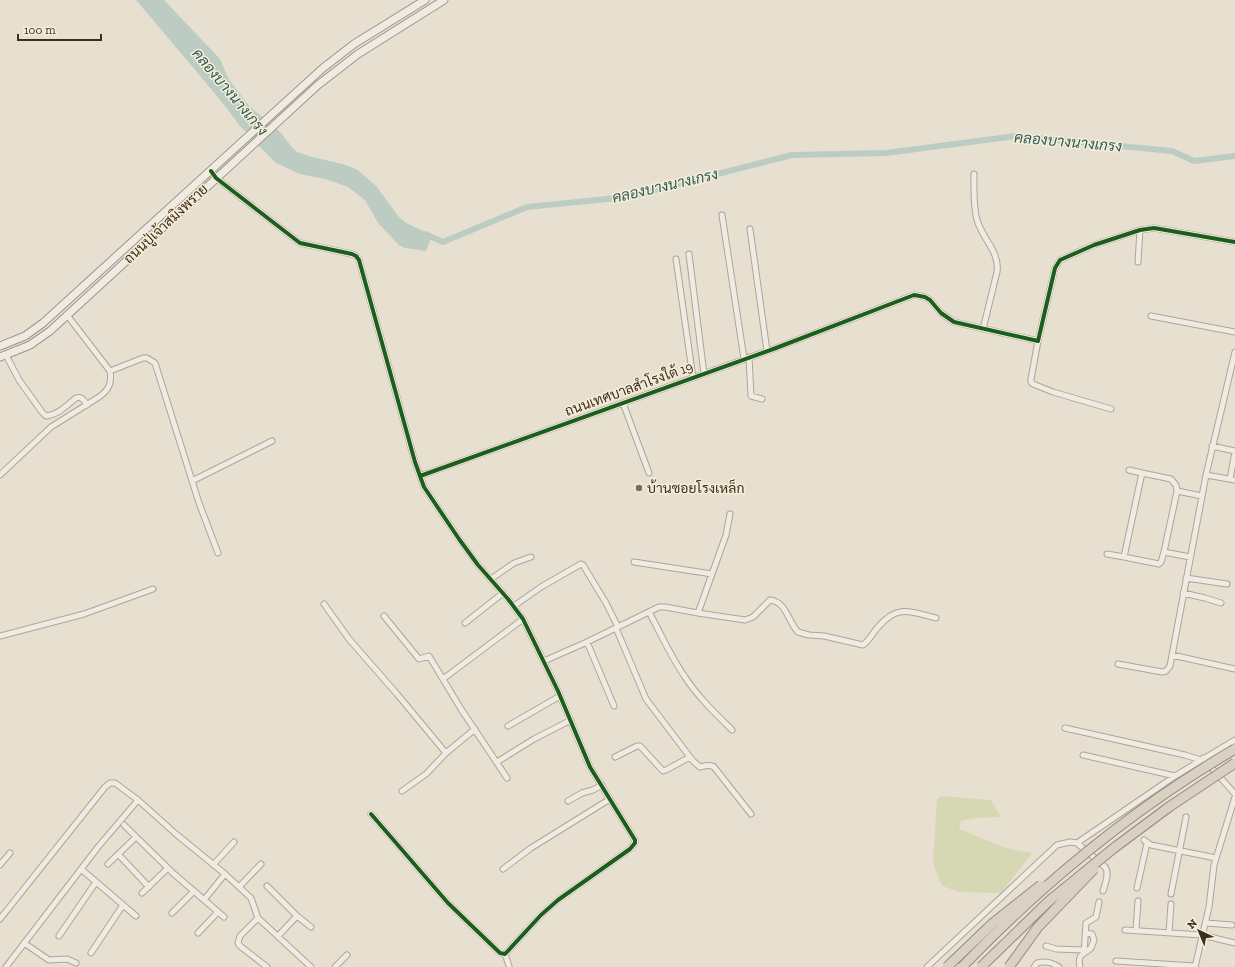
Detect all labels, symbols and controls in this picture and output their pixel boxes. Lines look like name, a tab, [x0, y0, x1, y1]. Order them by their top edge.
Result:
scale bar	[18, 16, 101, 42]
text: 100 m	[24, 23, 56, 37]
water label: คลองบางนางเกรง	[188, 45, 272, 139]
water label: คลองบางนางเกรง	[1013, 128, 1123, 156]
water label: คลองบางนางเกรง	[610, 165, 720, 207]
street label: ถนนปู่เจ้าสมิงพราย	[120, 180, 212, 268]
street label: ถนนเทศบาลสำโรงใต้ 19	[562, 357, 695, 420]
place label: บ้านซอยโรงเหล็ก	[647, 479, 744, 497]
marker: บ้านซอยโรงเหล็ก	[634, 483, 644, 493]
north arrow	[1179, 911, 1219, 951]
text: N	[1185, 916, 1200, 932]

